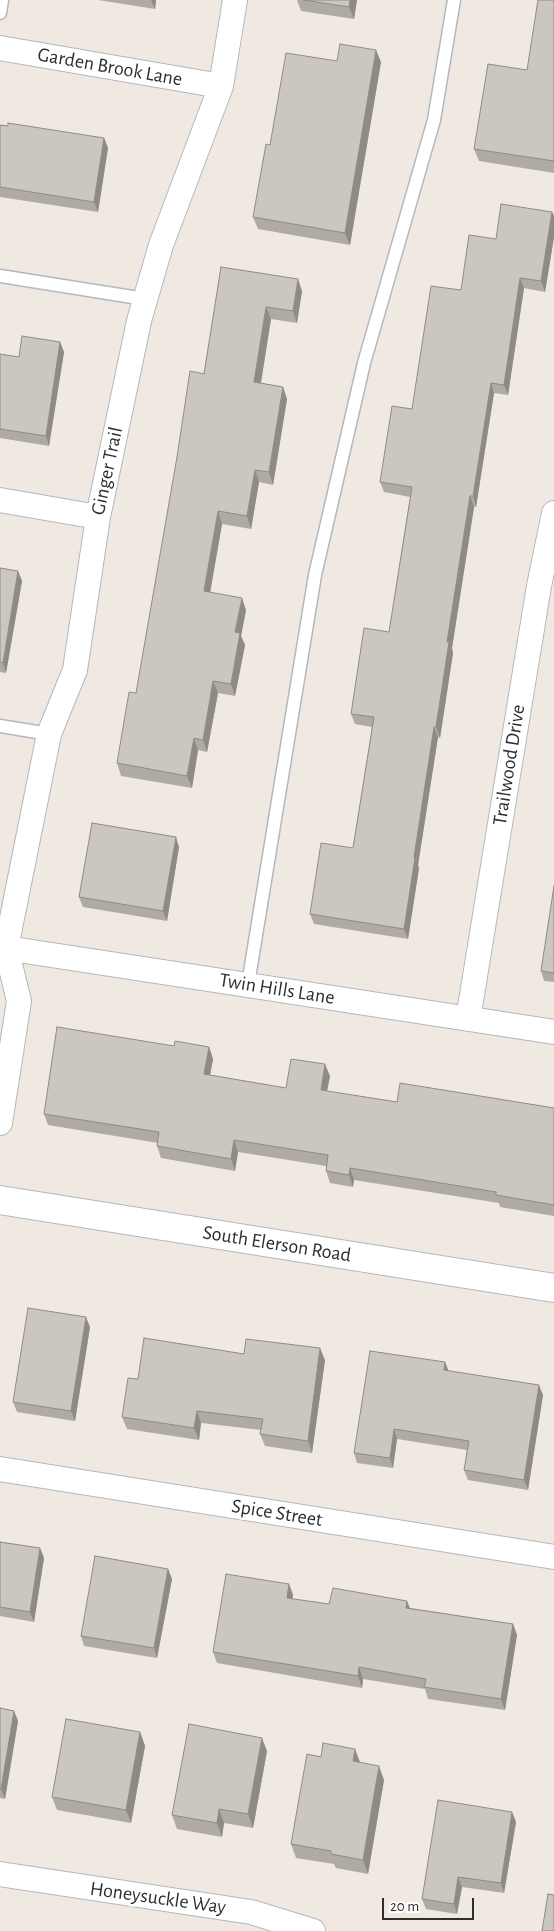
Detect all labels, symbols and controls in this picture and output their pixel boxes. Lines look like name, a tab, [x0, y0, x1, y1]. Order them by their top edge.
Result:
street label: Garden Brook Lane	[36, 42, 184, 92]
street label: Ginger Trail	[86, 425, 128, 517]
street label: Trailwood Drive	[488, 703, 530, 827]
street label: Twin Hills Lane	[218, 968, 336, 1010]
street label: South Elerson Road	[201, 1220, 353, 1268]
street label: Spice Street	[230, 1494, 324, 1532]
street label: Honeysuckle Way	[88, 1877, 228, 1919]
scale bar	[384, 1888, 476, 1920]
text: 20 m	[390, 1899, 419, 1914]

